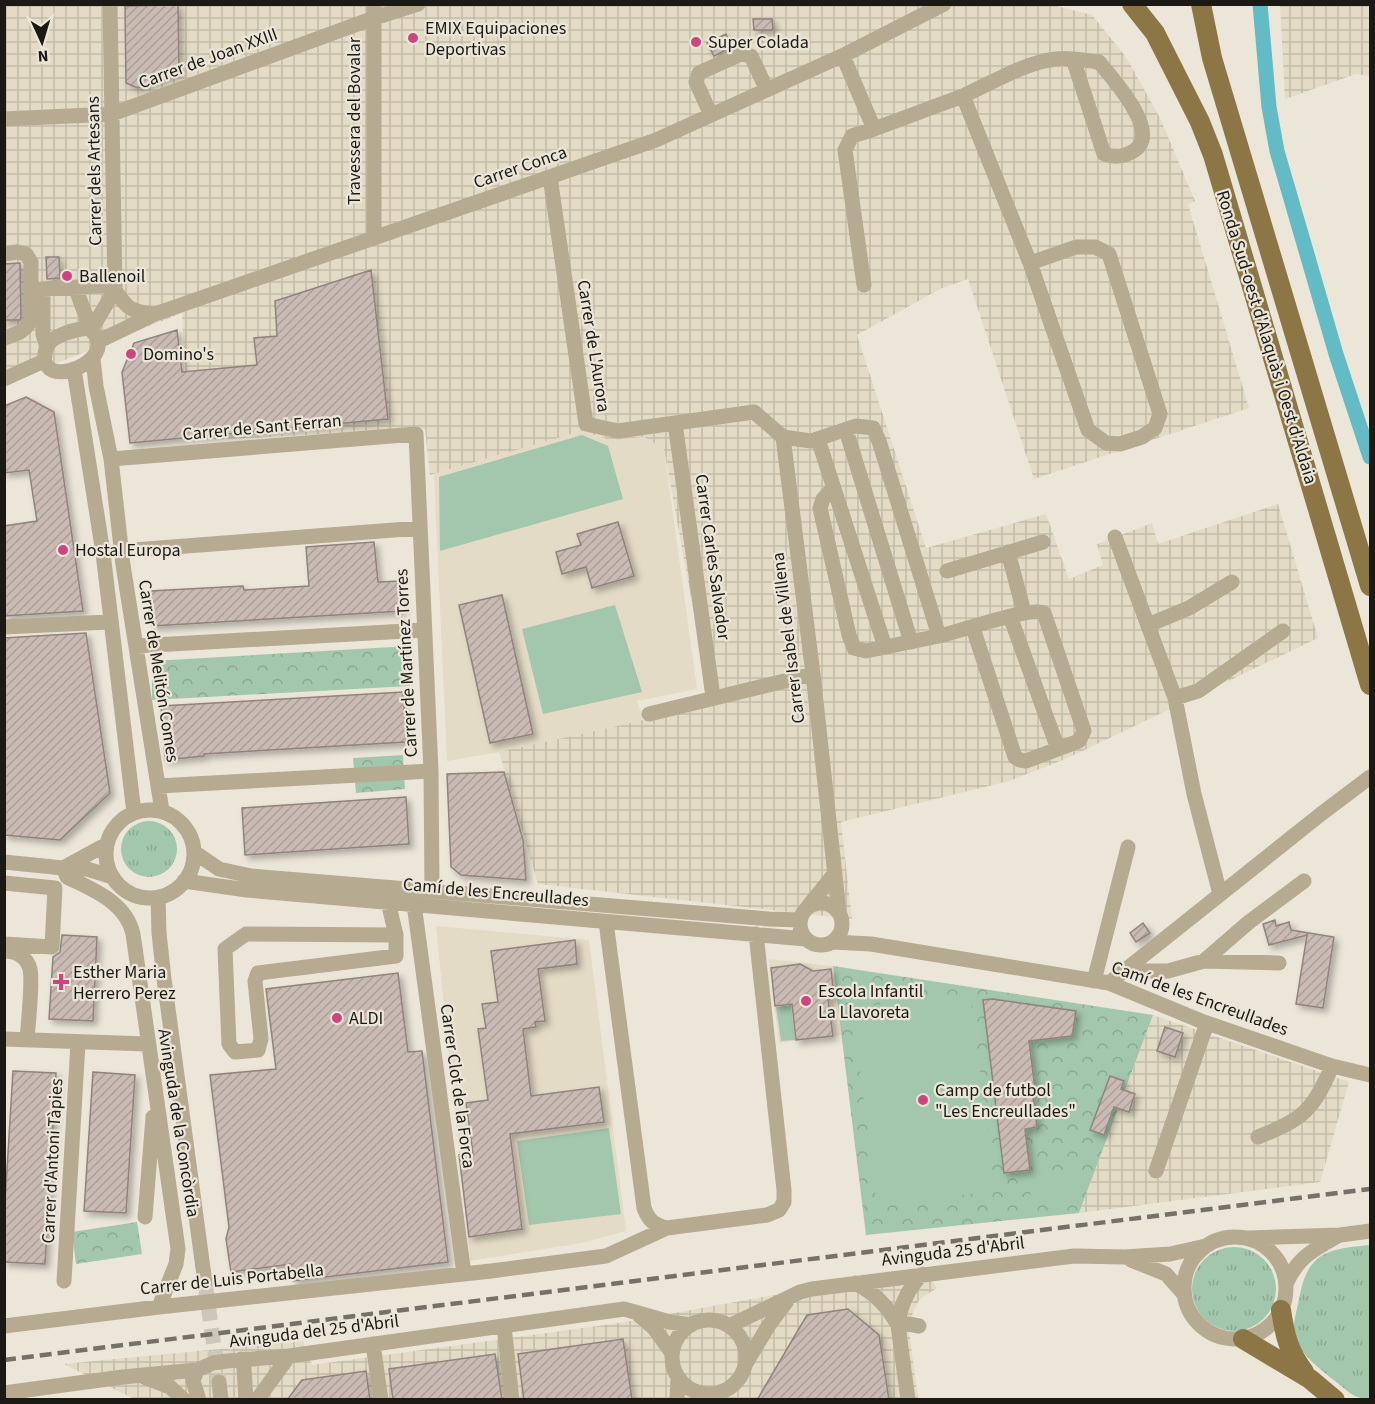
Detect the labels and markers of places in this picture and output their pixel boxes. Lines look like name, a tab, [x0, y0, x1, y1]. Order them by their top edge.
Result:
place label: EMIX Equipaciones Deportivas	[425, 16, 566, 62]
place label: Super Colada	[708, 30, 809, 55]
marker: EMIX Equipaciones Deportivas	[406, 31, 420, 45]
marker: Super Colada	[689, 35, 703, 49]
place label: Ballenoil	[79, 264, 145, 289]
marker: Ballenoil	[60, 269, 74, 283]
place label: Domino's	[143, 342, 214, 367]
marker: Domino's	[124, 347, 138, 361]
place label: Hostal Europa	[75, 538, 181, 563]
marker: Hostal Europa	[56, 543, 70, 557]
place label: Esther Maria Herrero Perez	[73, 960, 176, 1006]
marker: Esther Maria Herrero Perez	[54, 975, 68, 989]
place label: Escola Infantil La Llavoreta	[818, 979, 923, 1025]
marker: Escola Infantil La Llavoreta	[799, 994, 813, 1008]
place label: ALDI	[349, 1006, 383, 1031]
marker: ALDI	[330, 1011, 344, 1025]
place label: Camp de futbol "Les Encreullades"	[935, 1078, 1076, 1124]
marker: Camp de futbol "Les Encreullades"	[916, 1093, 930, 1107]

